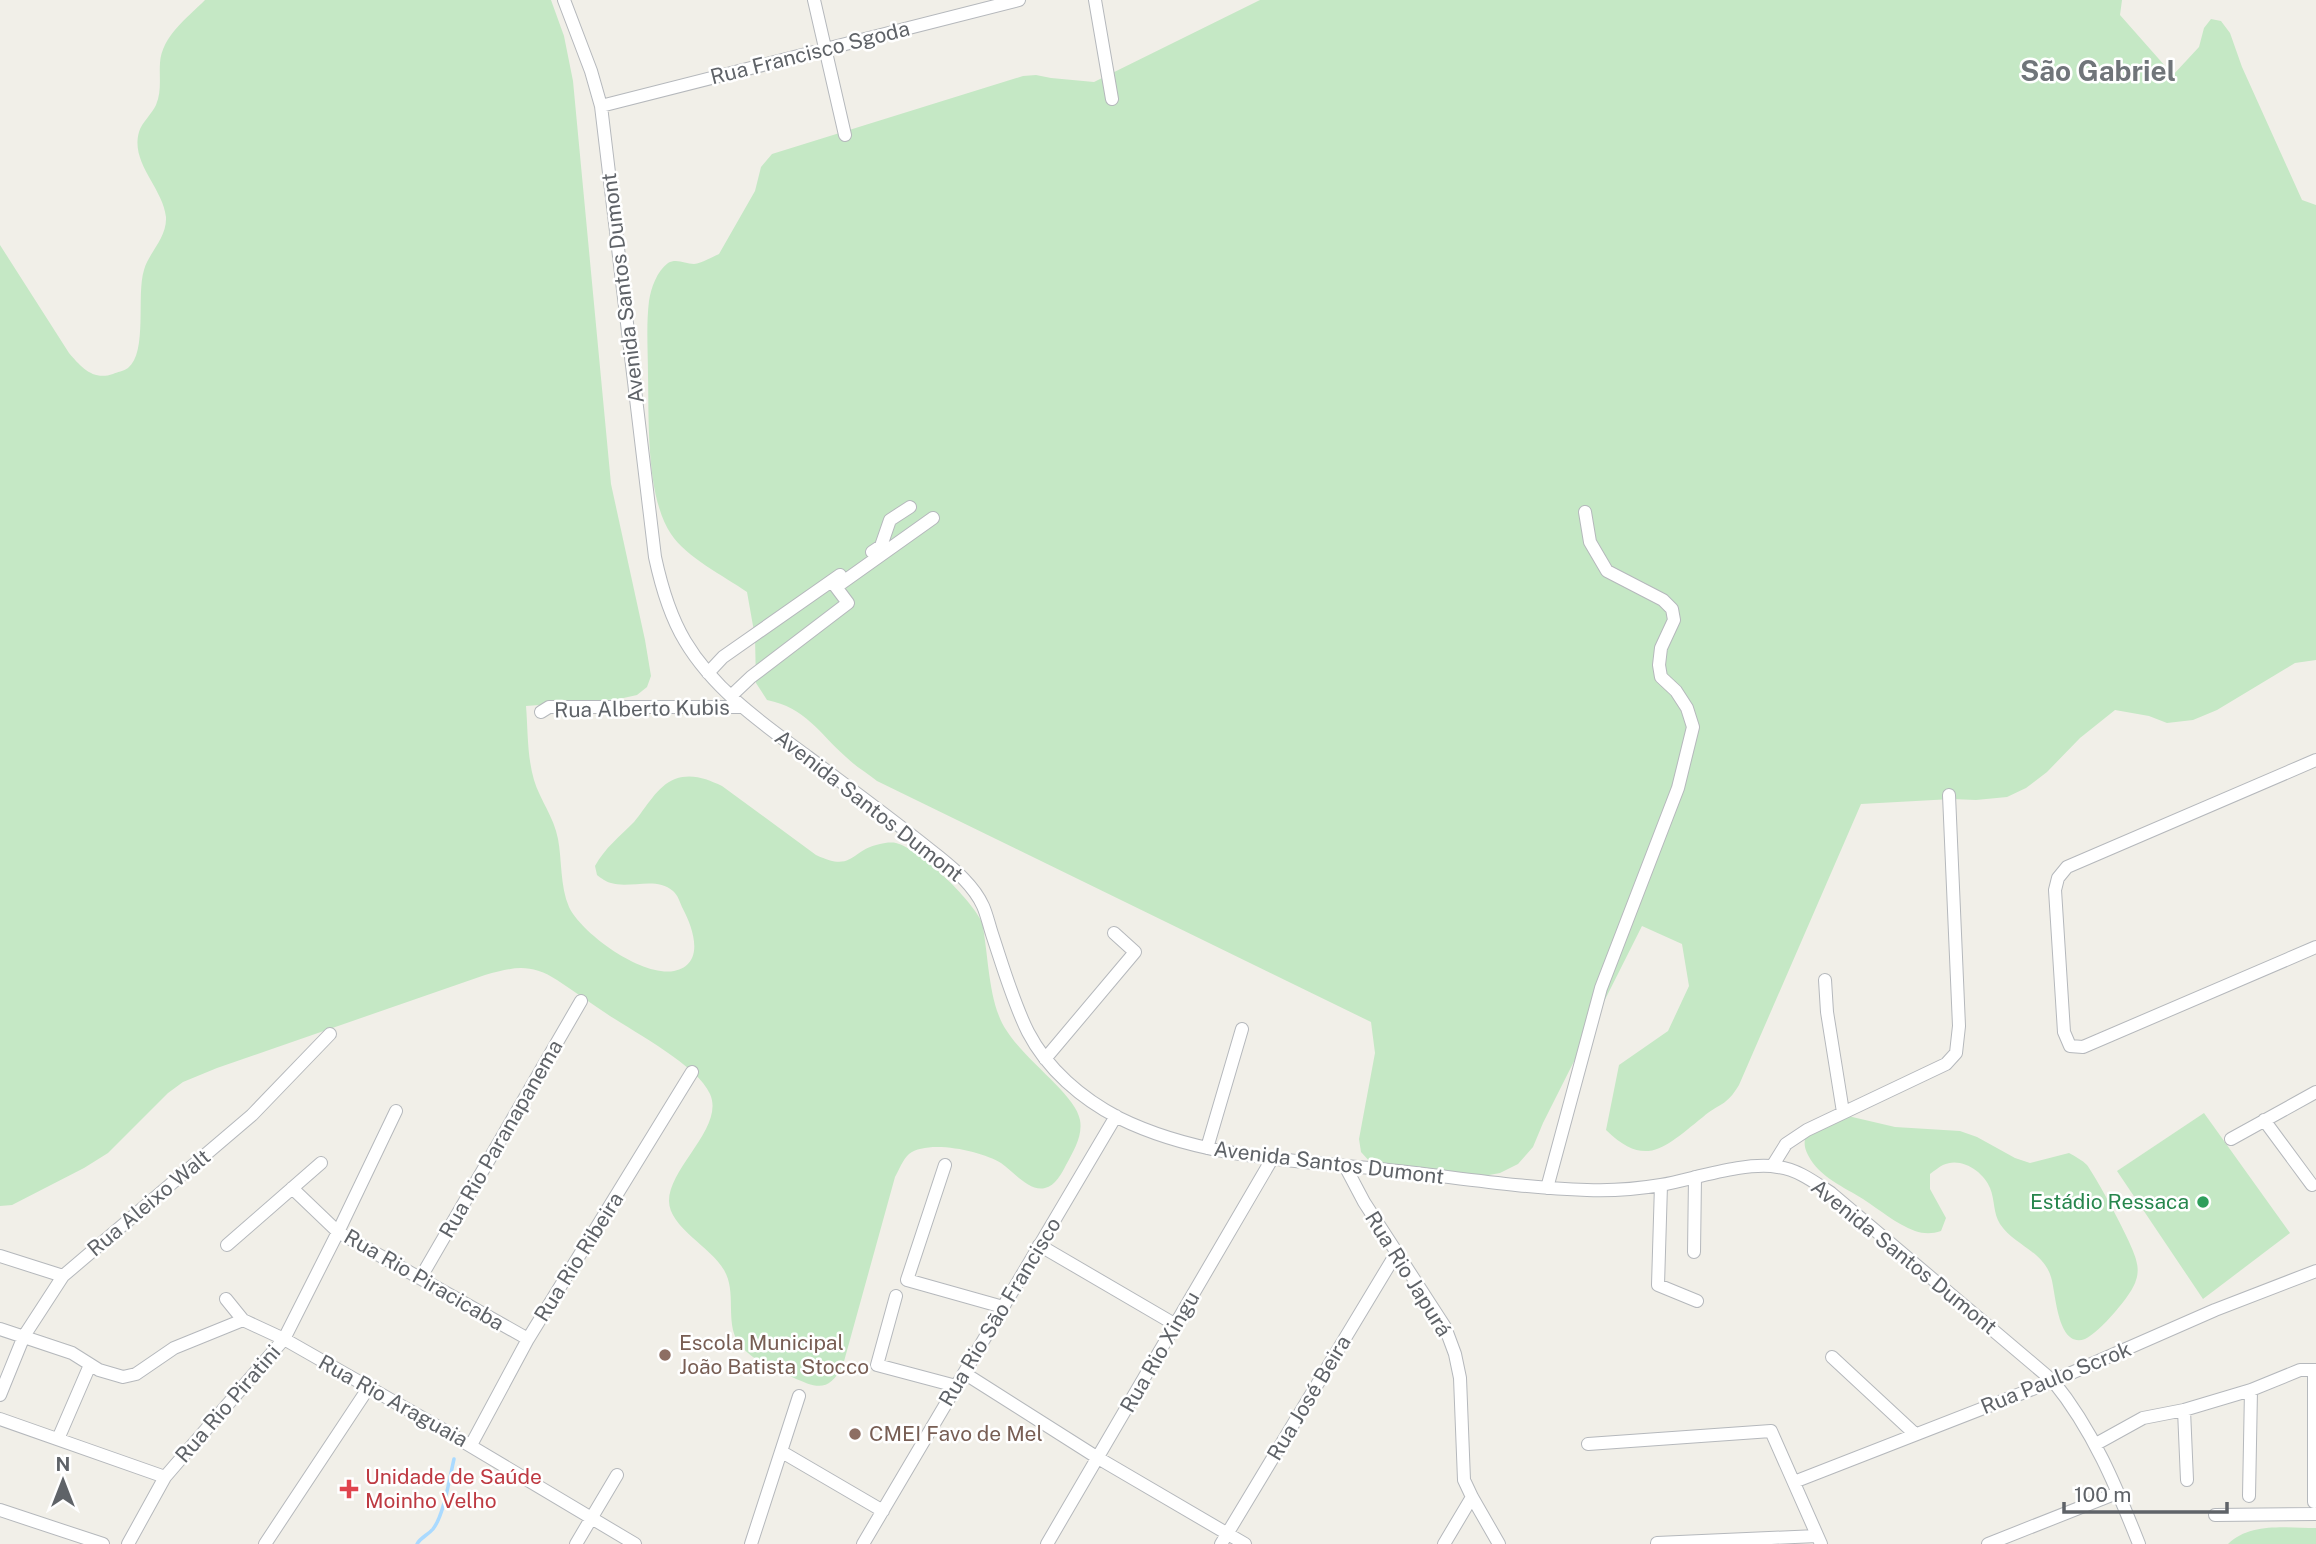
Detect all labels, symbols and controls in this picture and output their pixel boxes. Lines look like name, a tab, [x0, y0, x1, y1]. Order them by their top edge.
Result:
street label: Rua Francisco Sgoda	[708, 16, 912, 89]
district label: São Gabriel	[2020, 54, 2176, 87]
street label: Avenida Santos Dumont	[596, 171, 649, 405]
street label: Rua Alberto Kubis	[554, 694, 730, 723]
street label: Avenida Santos Dumont	[770, 724, 968, 887]
street label: Rua Rio Paranapanema	[434, 1035, 568, 1242]
street label: Avenida Santos Dumont	[1212, 1136, 1446, 1189]
street label: Rua Aleixo Walt	[82, 1144, 215, 1261]
street label: Avenida Santos Dumont	[1806, 1174, 2002, 1339]
street label: Rua Rio Ribeira	[529, 1188, 628, 1326]
place label: Estádio Ressaca	[2030, 1189, 2189, 1214]
marker: Estádio Ressaca	[2195, 1194, 2211, 1210]
street label: Rua Rio Japurá	[1360, 1206, 1457, 1341]
street label: Rua Rio São Francisco	[933, 1213, 1066, 1411]
street label: Rua Rio Piracicaba	[340, 1224, 509, 1336]
street label: Rua Rio Xingu	[1115, 1287, 1204, 1417]
place label: Escola Municipal João Batista Stocco	[679, 1330, 869, 1379]
street label: Rua José Beira	[1261, 1331, 1356, 1465]
street label: Rua Paulo Scrok	[1977, 1336, 2135, 1419]
street label: Rua Rio Piratini	[170, 1340, 285, 1468]
marker: Escola Municipal João Batista Stocco	[657, 1347, 673, 1363]
street label: Rua Rio Araguaia	[314, 1349, 472, 1452]
place label: CMEI Favo de Mel	[869, 1421, 1043, 1446]
marker: CMEI Favo de Mel	[847, 1426, 863, 1442]
north arrow	[28, 1446, 98, 1516]
text: N	[56, 1453, 70, 1475]
place label: Unidade de Saúde Moinho Velho	[365, 1464, 542, 1513]
scale bar	[2064, 1470, 2227, 1514]
marker: Unidade de Saúde Moinho Velho	[339, 1479, 359, 1499]
text: 100 m	[2074, 1482, 2131, 1507]

